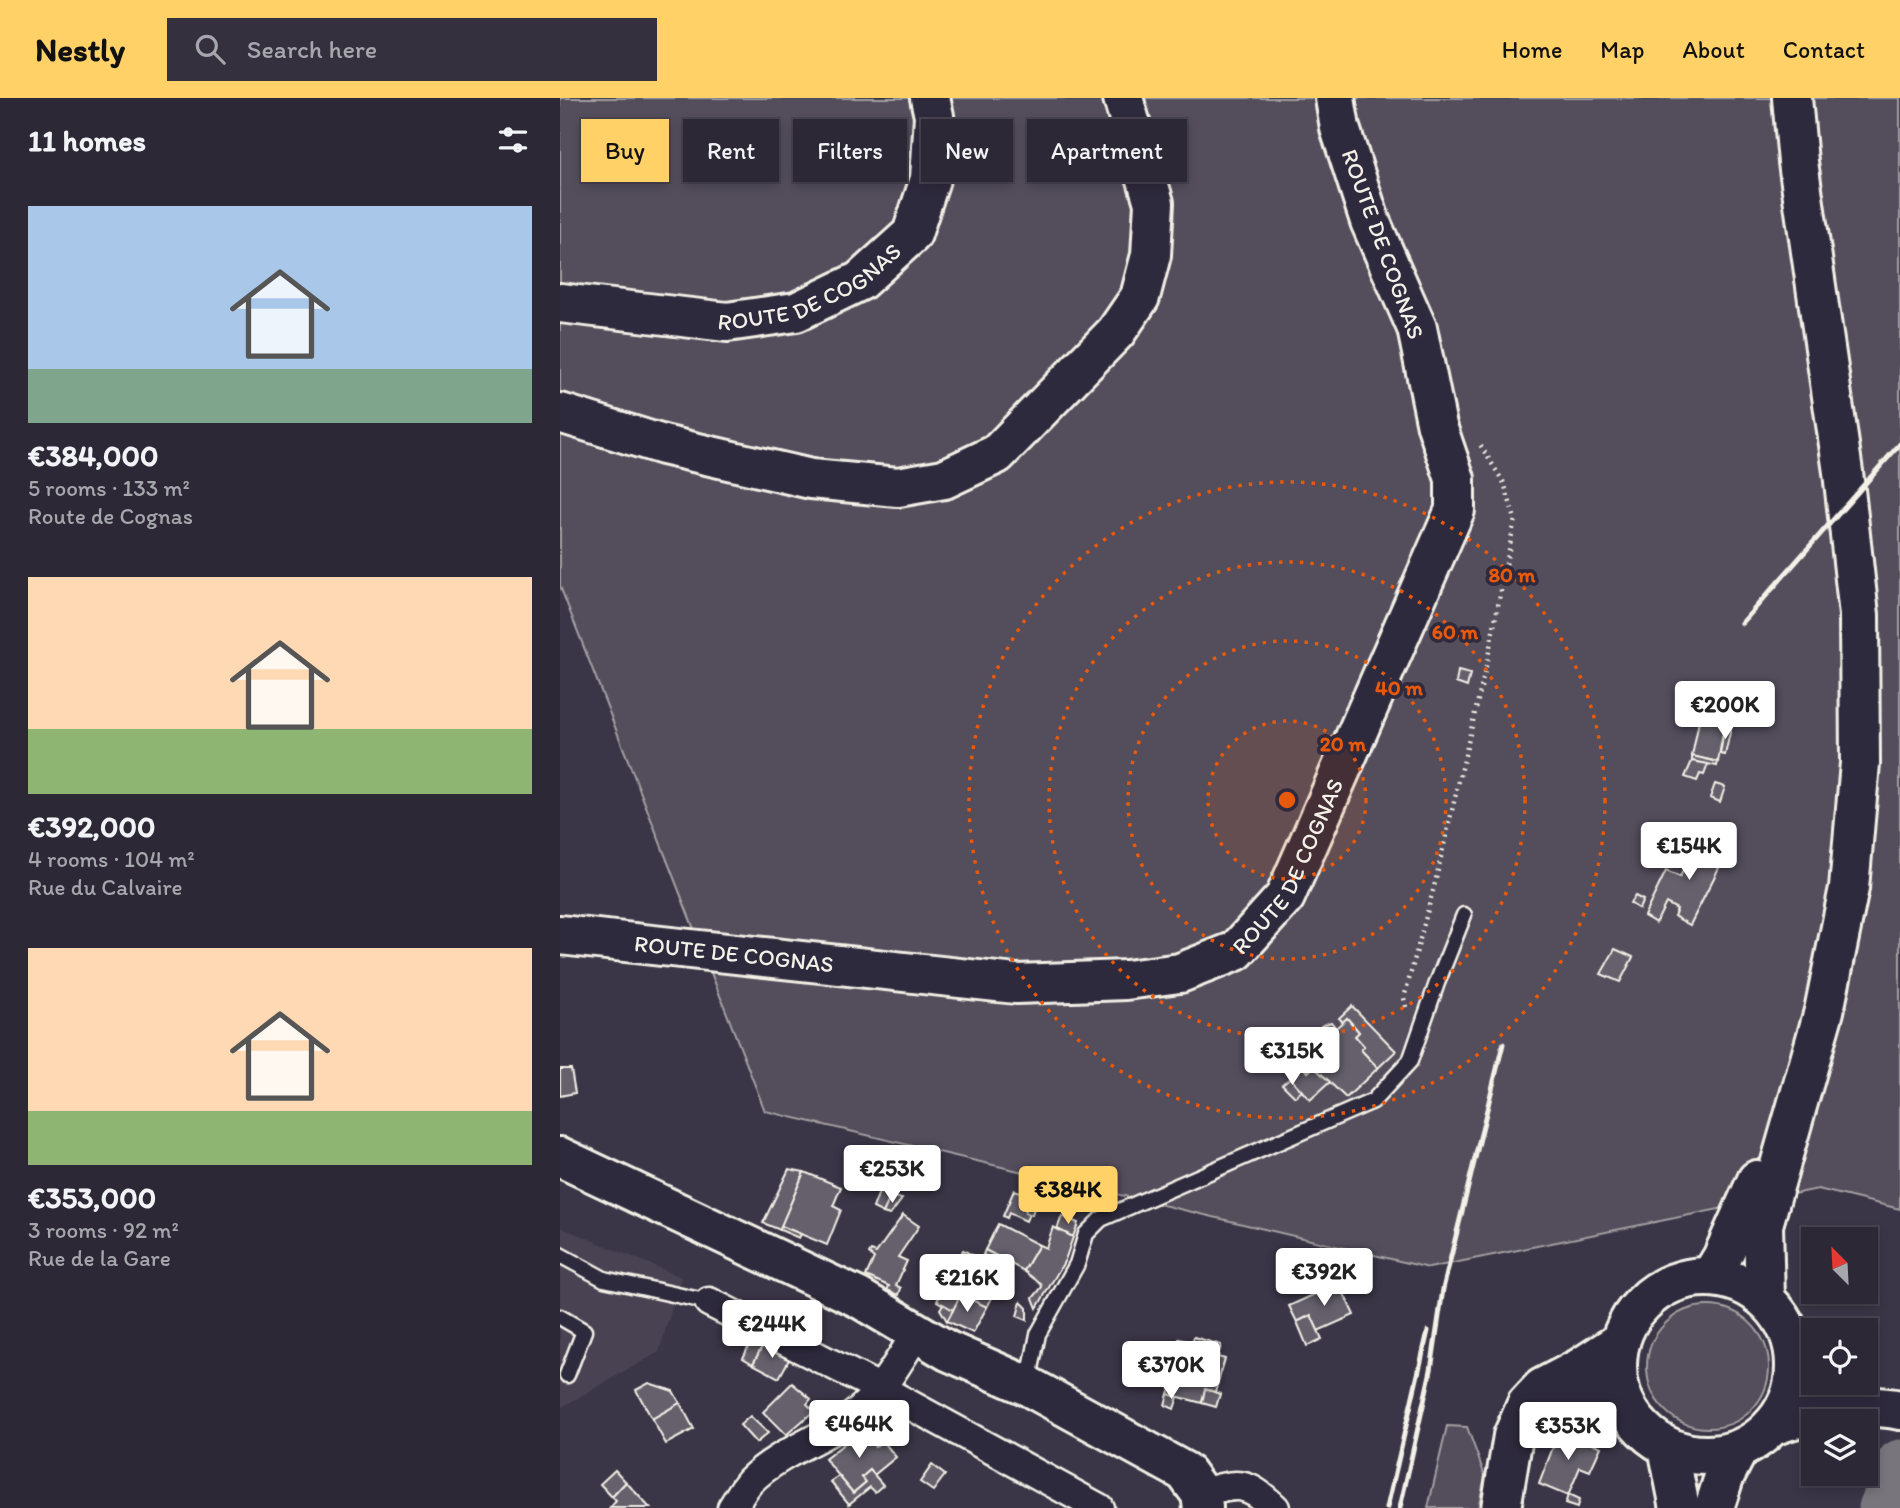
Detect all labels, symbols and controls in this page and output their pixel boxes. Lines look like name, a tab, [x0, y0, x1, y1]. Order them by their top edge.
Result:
search box	[167, 18, 657, 81]
text: Nestly	[35, 30, 125, 69]
icon: search	[191, 30, 229, 68]
text: Search here	[247, 33, 377, 65]
text: Home	[1502, 35, 1562, 64]
text: Map	[1600, 35, 1644, 64]
text: About	[1682, 35, 1745, 64]
text: Contact	[1783, 35, 1865, 64]
chip: Buy	[581, 119, 669, 182]
chip: Rent	[683, 119, 779, 182]
chip: Filters	[793, 119, 907, 182]
chip: New	[921, 119, 1013, 182]
chip: Apartment	[1027, 119, 1187, 182]
icon: filters	[494, 121, 532, 159]
text: 11 homes	[28, 122, 146, 159]
street label: ROUTE DE COGNAS	[1336, 145, 1430, 343]
street label: ROUTE DE COGNAS	[716, 237, 907, 336]
icon: home	[217, 251, 343, 377]
text: €384,000	[28, 437, 159, 474]
text: 5 rooms · 133 m²	[28, 474, 190, 502]
text: Route de Cognas	[28, 502, 193, 530]
text: 80 m	[1489, 562, 1536, 587]
text: 60 m	[1432, 619, 1479, 644]
icon: home	[217, 622, 343, 748]
text: 40 m	[1375, 675, 1423, 700]
pin: €200K	[1676, 682, 1774, 741]
text: €200K	[1691, 690, 1759, 718]
text: 20 m	[1320, 731, 1367, 756]
street label: ROUTE DE COGNAS	[1226, 774, 1349, 960]
centre of rings	[1275, 788, 1299, 812]
text: €392,000	[28, 808, 156, 845]
pin: €154K	[1640, 822, 1738, 882]
text: €154K	[1657, 831, 1721, 859]
text: 4 rooms · 104 m²	[28, 845, 195, 873]
text: Rue du Calvaire	[28, 873, 183, 901]
street label: ROUTE DE COGNAS	[633, 929, 835, 978]
icon: home	[217, 993, 343, 1119]
pin: €315K	[1243, 1028, 1341, 1087]
text: €315K	[1260, 1036, 1324, 1064]
pin: €253K	[843, 1146, 941, 1205]
text: €253K	[860, 1154, 924, 1182]
pin: €384K	[1019, 1166, 1117, 1226]
text: €384K	[1035, 1175, 1101, 1203]
text: €353,000	[28, 1179, 156, 1216]
text: 3 rooms · 92 m²	[28, 1216, 179, 1244]
north arrow	[1801, 1227, 1878, 1304]
map controls	[1801, 1227, 1878, 1486]
text: Rue de la Gare	[28, 1244, 171, 1272]
pin: €392K	[1275, 1248, 1373, 1308]
pin: €216K	[918, 1254, 1016, 1314]
text: €392K	[1292, 1257, 1356, 1285]
text: €216K	[936, 1263, 998, 1291]
pin: €244K	[723, 1300, 821, 1360]
text: €244K	[738, 1309, 806, 1337]
button: locate	[1801, 1318, 1878, 1395]
pin: €370K	[1122, 1342, 1220, 1401]
text: €370K	[1138, 1350, 1204, 1378]
pin: €464K	[810, 1400, 908, 1460]
pin: €353K	[1519, 1402, 1617, 1462]
text: €464K	[825, 1409, 893, 1437]
button: layers	[1801, 1409, 1878, 1486]
text: €353K	[1536, 1411, 1600, 1439]

